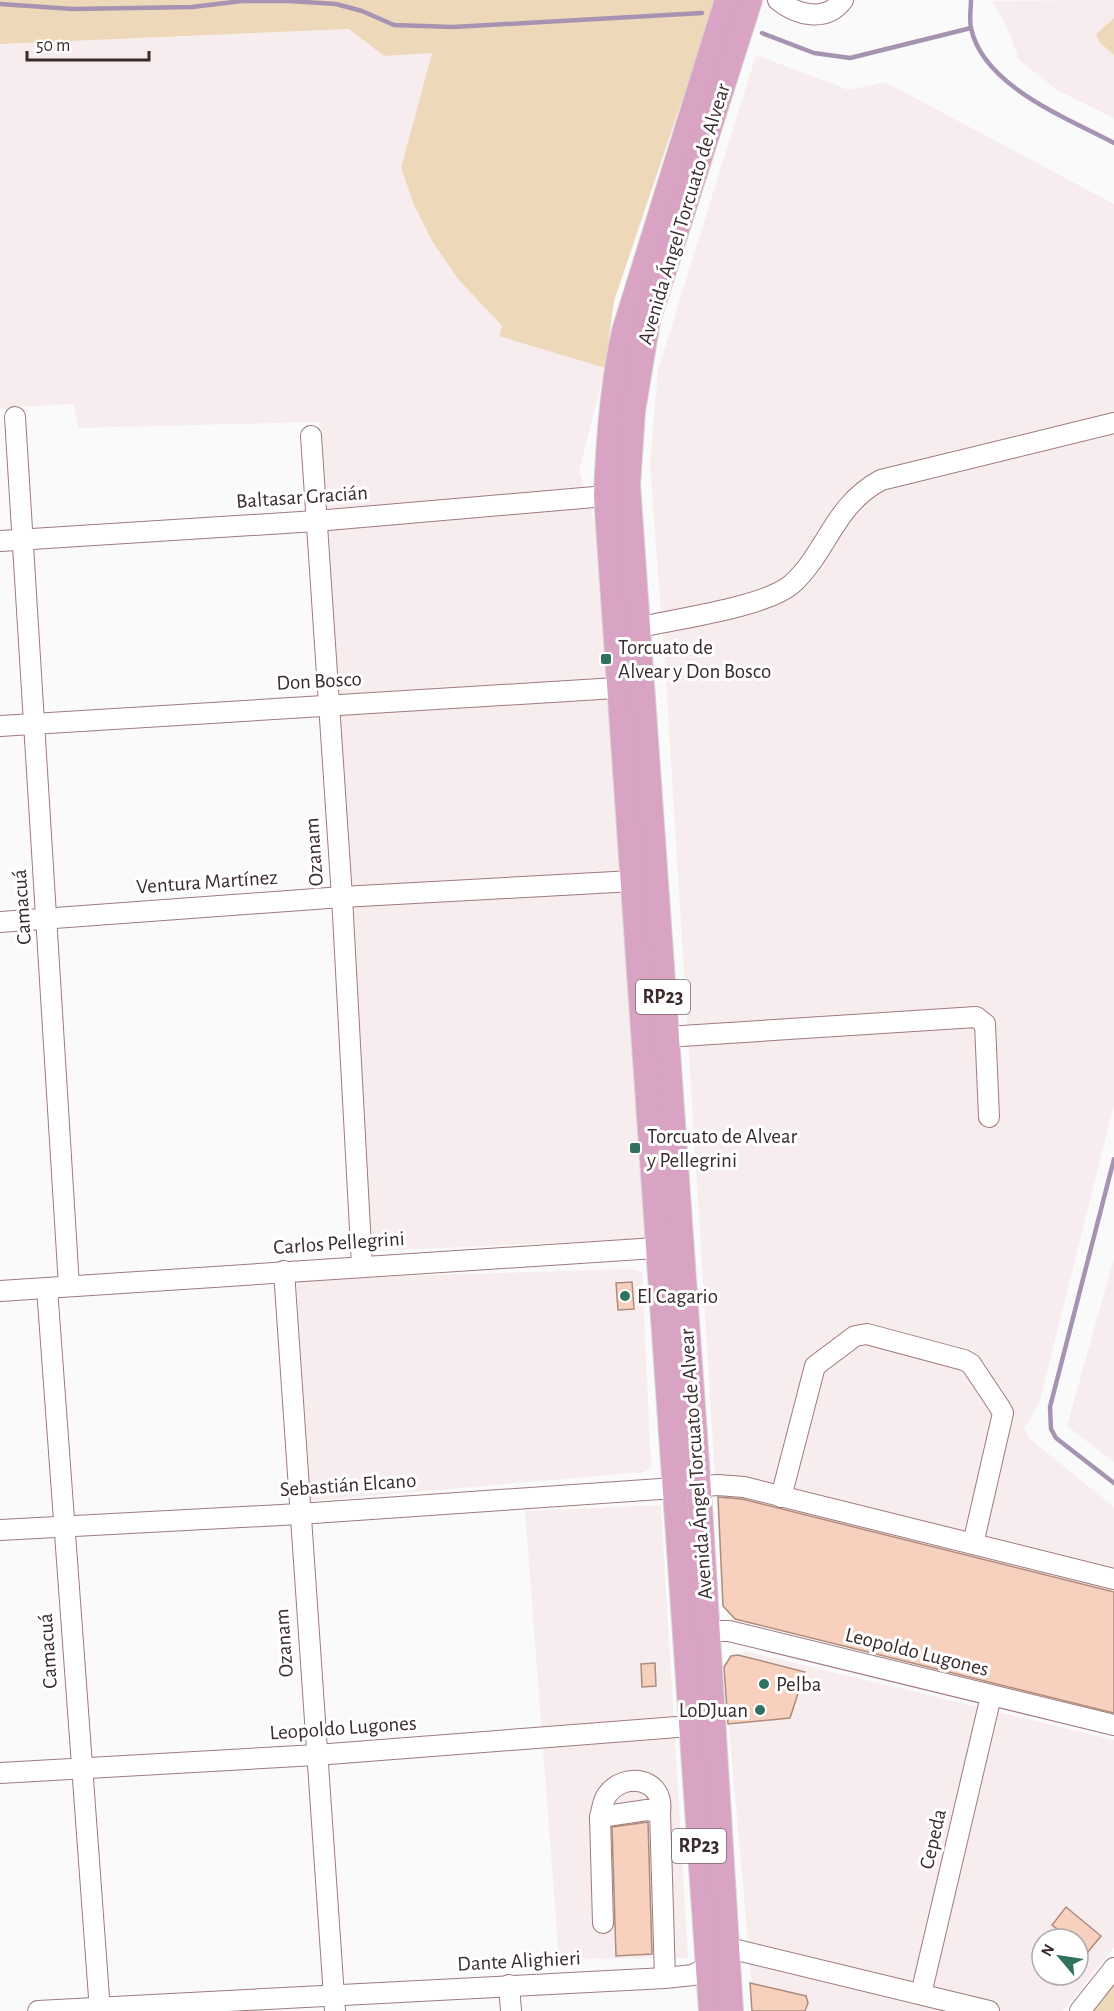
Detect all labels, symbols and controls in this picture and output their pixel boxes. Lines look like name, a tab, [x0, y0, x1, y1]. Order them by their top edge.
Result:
scale bar	[27, 24, 148, 62]
text: 50 m	[36, 37, 70, 55]
street label: Avenida Ángel Torcuato de Alvear	[632, 80, 734, 347]
street label: Baltasar Gracián	[235, 482, 369, 512]
place label: Torcuato de Alvear y Don Bosco	[618, 637, 771, 682]
marker: Torcuato de Alvear y Don Bosco	[599, 652, 613, 666]
street label: Don Bosco	[276, 668, 362, 694]
street label: Ozanam	[301, 817, 327, 887]
street label: Ventura Martínez	[135, 867, 279, 897]
street label: Camacuá	[9, 868, 35, 945]
road number: RP23	[636, 980, 690, 1014]
place label: Torcuato de Alvear y Pellegrini	[646, 1126, 798, 1171]
marker: Torcuato de Alvear y Pellegrini	[628, 1141, 642, 1155]
street label: Carlos Pellegrini	[273, 1228, 405, 1258]
place label: El Cagario	[637, 1286, 718, 1307]
marker: El Cagario	[618, 1289, 632, 1303]
street label: Avenida Ángel Torcuato de Alvear	[674, 1328, 716, 1600]
street label: Sebastián Elcano	[279, 1470, 417, 1500]
street label: Ozanam	[271, 1608, 297, 1678]
street label: Camacuá	[35, 1612, 61, 1689]
street label: Leopoldo Lugones	[843, 1624, 991, 1680]
place label: Pelba	[776, 1674, 822, 1695]
marker: Pelba	[757, 1677, 771, 1691]
place label: LoDJuan	[679, 1700, 748, 1721]
marker: LoDJuan	[753, 1703, 767, 1717]
street label: Leopoldo Lugones	[269, 1712, 417, 1744]
street label: Cepeda	[916, 1807, 950, 1871]
road number: RP23	[672, 1829, 726, 1863]
north arrow	[1030, 1927, 1090, 1987]
text: N	[1038, 1941, 1057, 1959]
street label: Dante Alighieri	[457, 1947, 581, 1975]

